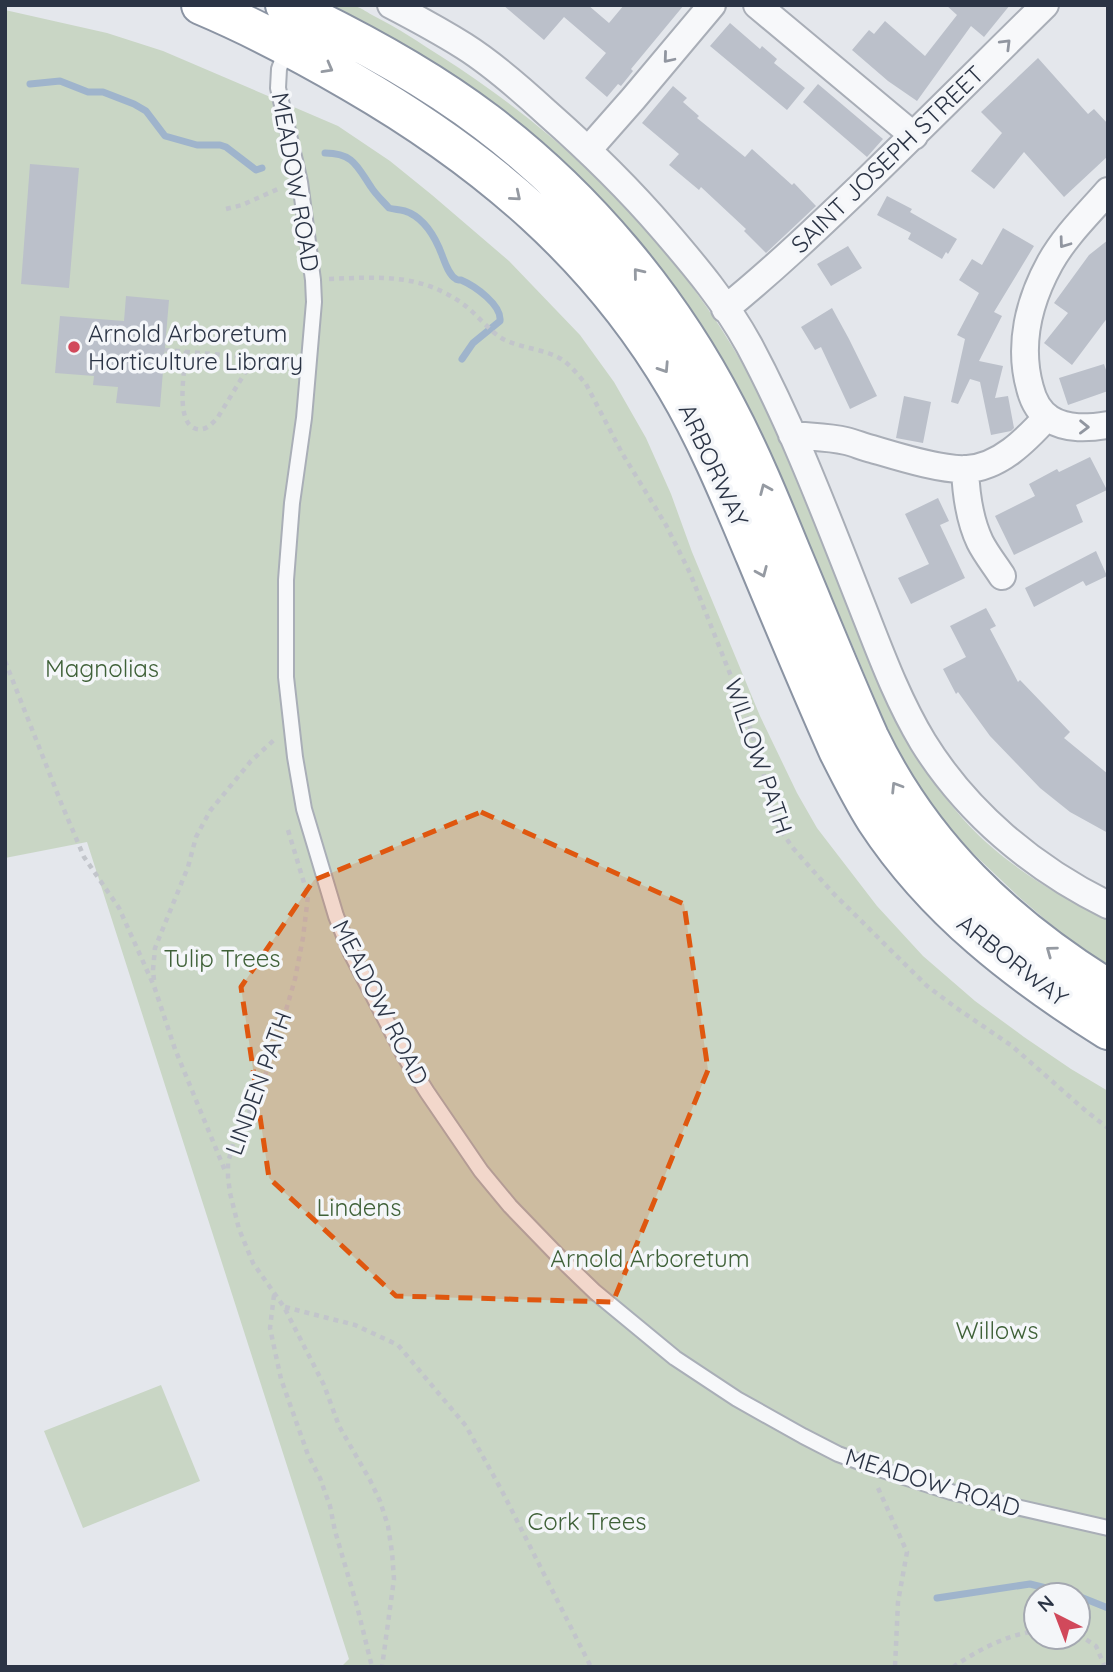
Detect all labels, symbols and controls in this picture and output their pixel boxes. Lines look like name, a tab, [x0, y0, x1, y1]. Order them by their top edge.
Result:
one-way arrow	[998, 39, 1011, 52]
one-way arrow	[664, 49, 676, 62]
street label: SAINT JOSEPH STREET	[784, 59, 990, 259]
one-way arrow	[321, 60, 334, 73]
street label: MEADOW ROAD	[265, 90, 327, 274]
one-way arrow	[508, 188, 521, 200]
one-way arrow	[1059, 235, 1072, 248]
one-way arrow	[634, 268, 646, 281]
place label: Arnold Arboretum Horticulture Library	[88, 318, 303, 376]
marker: Arnold Arboretum Horticulture Library	[66, 339, 82, 355]
one-way arrow	[656, 360, 669, 373]
street label: ARBORWAY	[672, 399, 756, 531]
one-way arrow	[1079, 419, 1090, 434]
one-way arrow	[759, 484, 773, 497]
one-way arrow	[754, 566, 768, 578]
park label: Magnolias	[45, 653, 159, 683]
street label: WILLOW PATH	[718, 675, 800, 837]
one-way arrow	[891, 782, 904, 795]
street label: ARBORWAY	[952, 907, 1074, 1013]
street label: MEADOW ROAD	[327, 914, 435, 1090]
park label: Tulip Trees	[163, 943, 281, 973]
one-way arrow	[1046, 947, 1059, 959]
street label: LINDEN PATH	[218, 1007, 298, 1159]
park label: Lindens	[316, 1192, 402, 1222]
park label: Arnold Arboretum	[550, 1243, 750, 1273]
park label: Willows	[956, 1315, 1038, 1345]
street label: MEADOW ROAD	[842, 1441, 1024, 1523]
park label: Cork Trees	[528, 1506, 646, 1536]
north arrow	[1022, 1581, 1092, 1651]
text: N	[1032, 1590, 1059, 1617]

